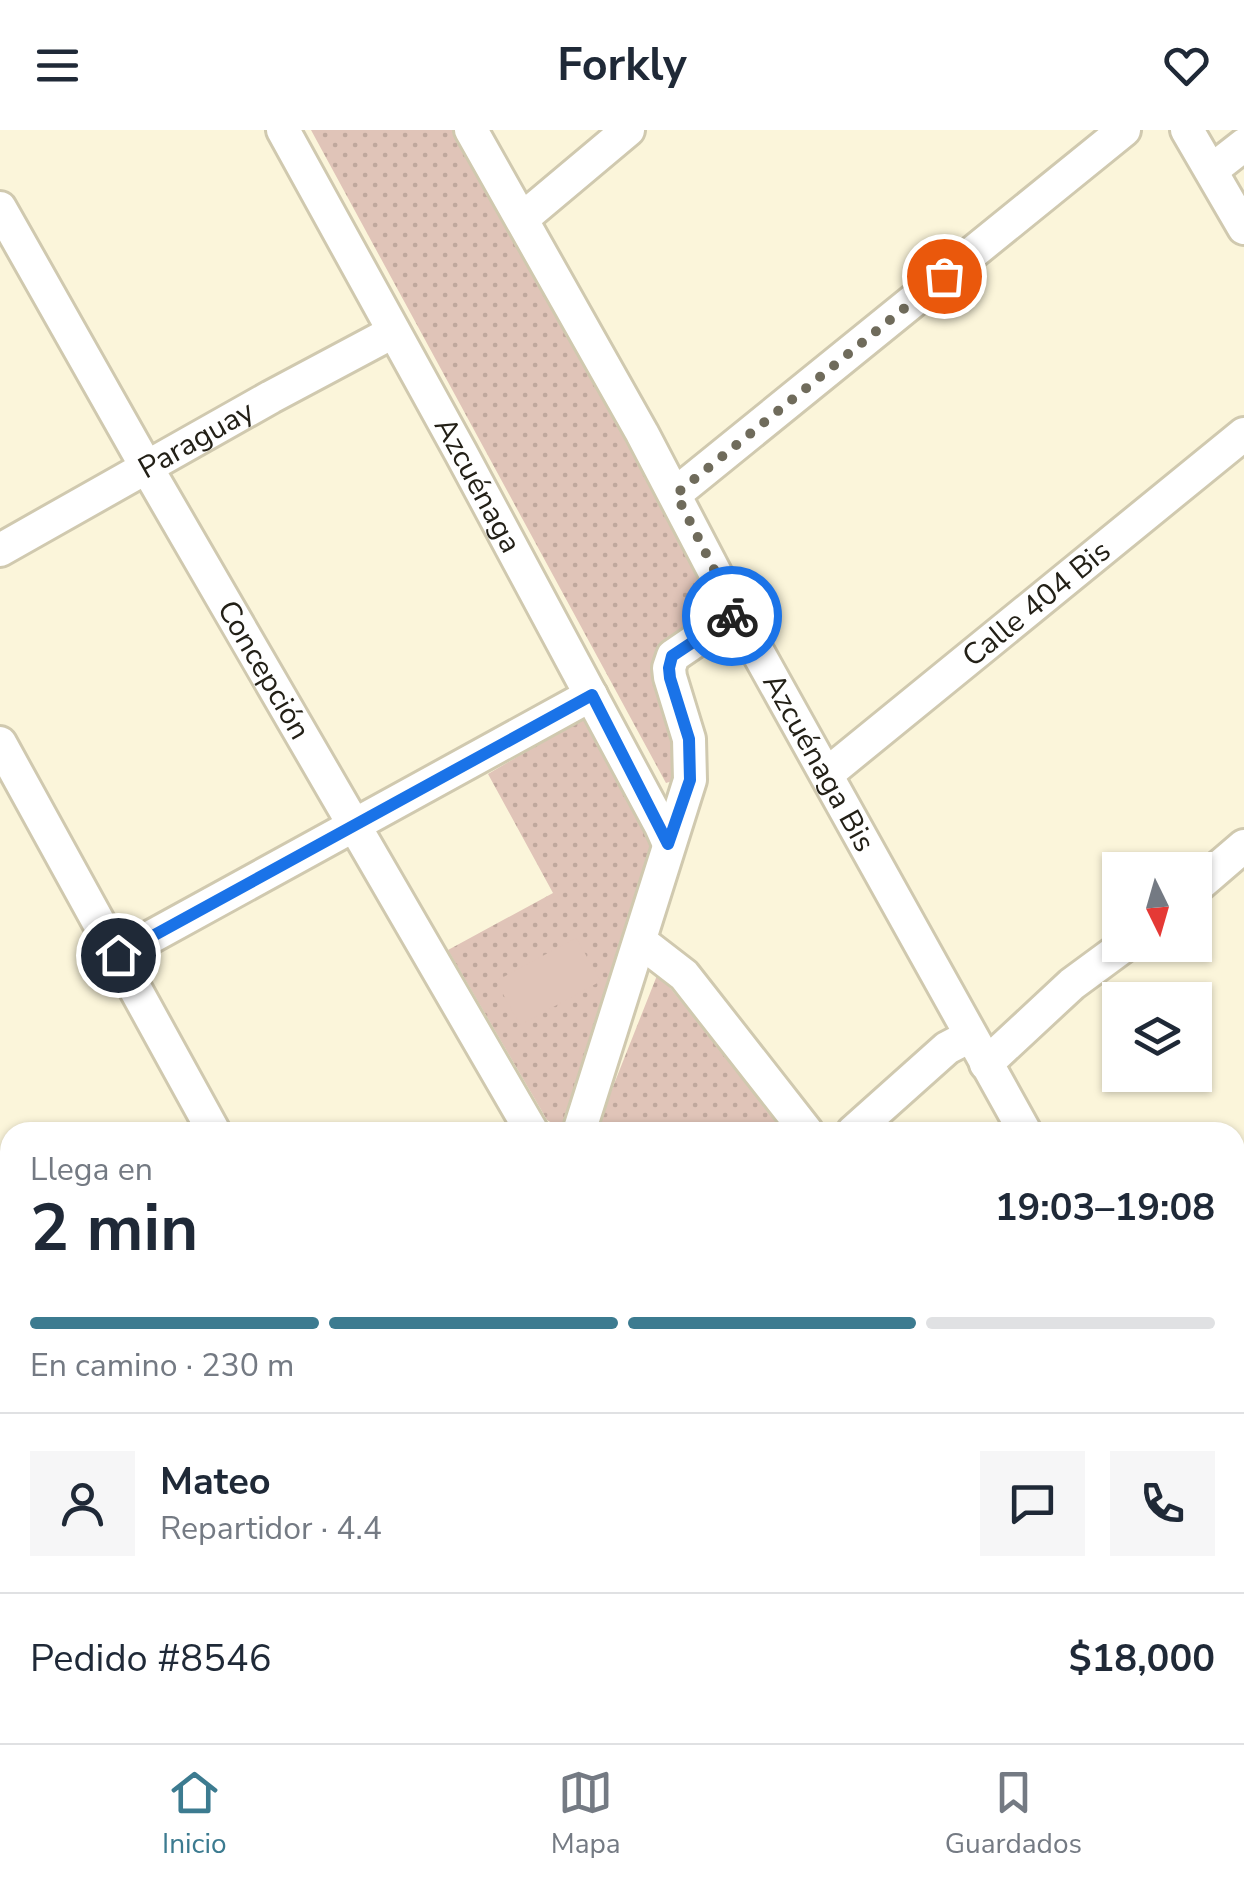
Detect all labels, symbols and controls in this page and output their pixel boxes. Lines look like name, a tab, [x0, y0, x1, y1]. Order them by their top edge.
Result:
text: Forkly	[557, 35, 687, 96]
icon: menu	[30, 38, 85, 93]
icon: heart	[1159, 38, 1214, 93]
pin	[902, 234, 987, 319]
icon: bag	[917, 249, 972, 304]
street label: Paraguay	[131, 390, 262, 488]
street label: Azcuénaga	[425, 410, 531, 560]
street label: Calle 404 Bis	[953, 531, 1119, 676]
courier	[682, 566, 782, 666]
icon: bike	[705, 589, 760, 644]
street label: Concepción	[208, 593, 321, 747]
street label: Azcuénaga Bis	[753, 666, 885, 859]
north arrow	[1102, 852, 1212, 962]
map controls	[1102, 852, 1212, 1092]
pin	[76, 913, 161, 998]
icon: home	[91, 928, 146, 983]
button: layers	[1102, 982, 1212, 1092]
text: Llega en	[30, 1148, 153, 1191]
text: 19:03–19:08	[995, 1182, 1215, 1233]
text: 2 min	[30, 1184, 198, 1273]
text: En camino · 230 m	[30, 1344, 294, 1387]
button: person	[30, 1451, 135, 1556]
button: chat	[980, 1451, 1085, 1556]
button: phone	[1110, 1451, 1215, 1556]
text: Mateo	[160, 1456, 271, 1507]
text: Repartidor · 4.4	[160, 1507, 382, 1550]
text: Pedido #8546	[30, 1633, 271, 1684]
text: $18,000	[1069, 1633, 1215, 1684]
tab: Inicio	[162, 1765, 227, 1863]
tab: Mapa	[551, 1765, 621, 1863]
tab: Guardados	[945, 1765, 1082, 1863]

